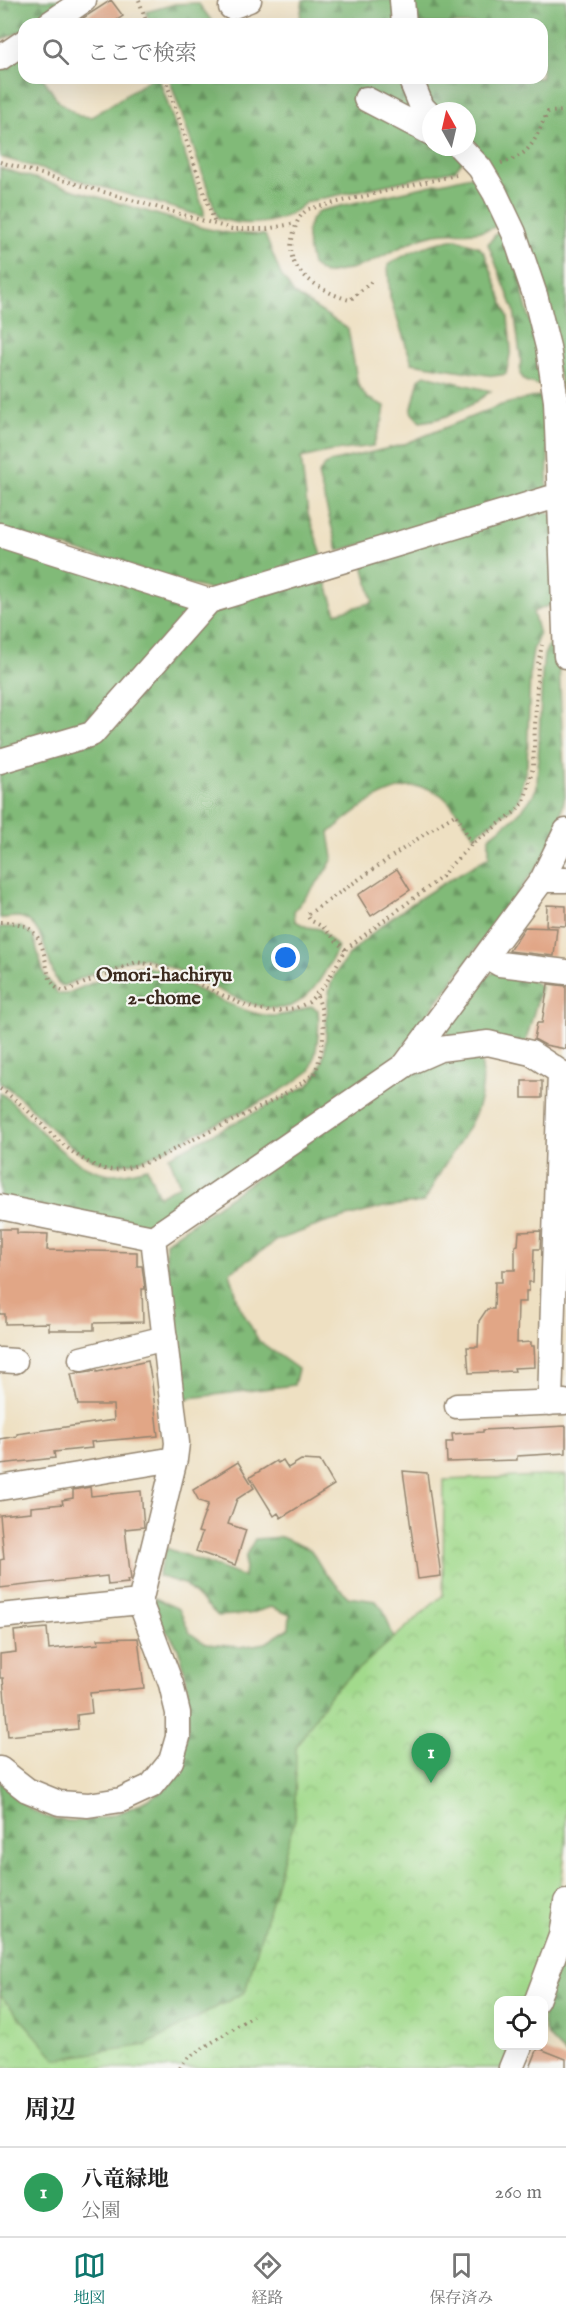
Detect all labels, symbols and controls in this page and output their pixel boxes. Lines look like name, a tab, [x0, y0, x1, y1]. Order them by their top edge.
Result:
search box	[18, 18, 548, 84]
icon: search	[39, 35, 72, 68]
text: ここで検索	[87, 40, 197, 68]
north arrow	[422, 102, 476, 156]
your location	[271, 943, 300, 972]
district label: Omori-hachiryu 2-chome	[96, 963, 233, 1011]
pin: 1	[412, 1734, 450, 1783]
map controls	[494, 1996, 548, 2050]
button: locate	[494, 1996, 548, 2050]
text: 周辺	[24, 2094, 76, 2127]
text: 八竜緑地	[81, 2166, 169, 2194]
text: 1	[40, 2180, 47, 2205]
text: 260 m	[495, 2180, 542, 2205]
text: 公園	[81, 2199, 121, 2224]
tab: 地図	[73, 2249, 106, 2309]
tab: 経路	[251, 2249, 284, 2309]
tab: 保存済み	[429, 2249, 493, 2309]

